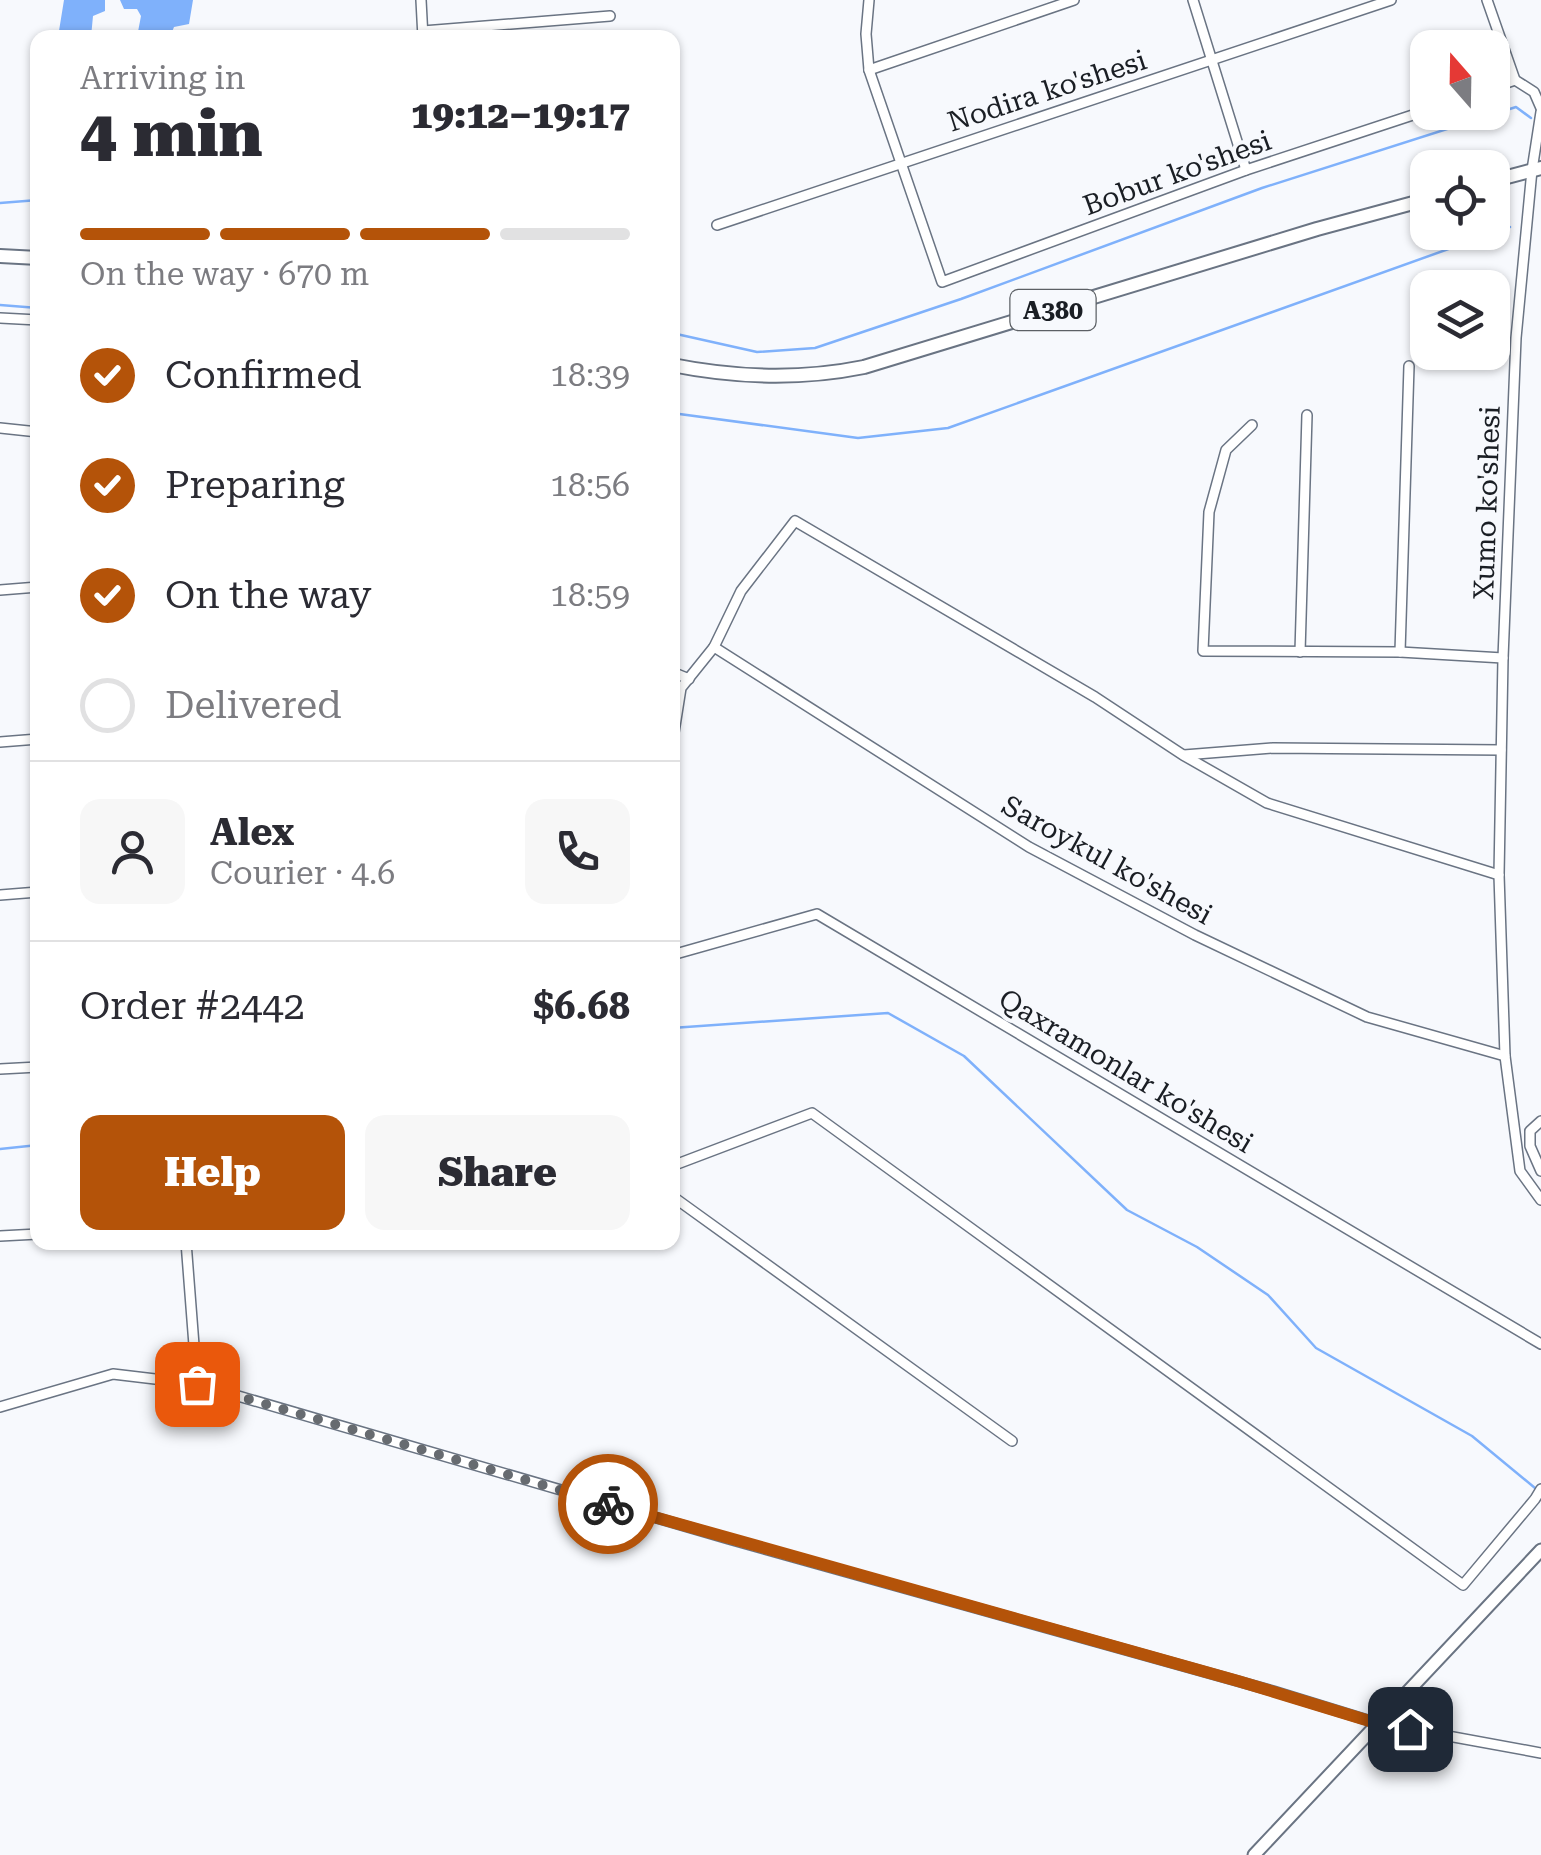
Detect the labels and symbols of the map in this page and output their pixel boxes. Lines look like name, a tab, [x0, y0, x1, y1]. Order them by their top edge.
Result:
north arrow	[1410, 30, 1510, 130]
street label: Nodira ko'shesi	[943, 43, 1151, 139]
street label: Bobur ko'shesi	[1079, 124, 1276, 222]
road number: A380	[1010, 290, 1096, 330]
street label: Xumo ko'shesi	[1467, 405, 1507, 601]
street label: Saroykul ko'shesi	[996, 789, 1218, 931]
street label: Qaxramonlar ko'shesi	[993, 982, 1259, 1160]
pin	[155, 1342, 240, 1427]
courier	[558, 1454, 658, 1554]
pin	[1368, 1687, 1453, 1772]

